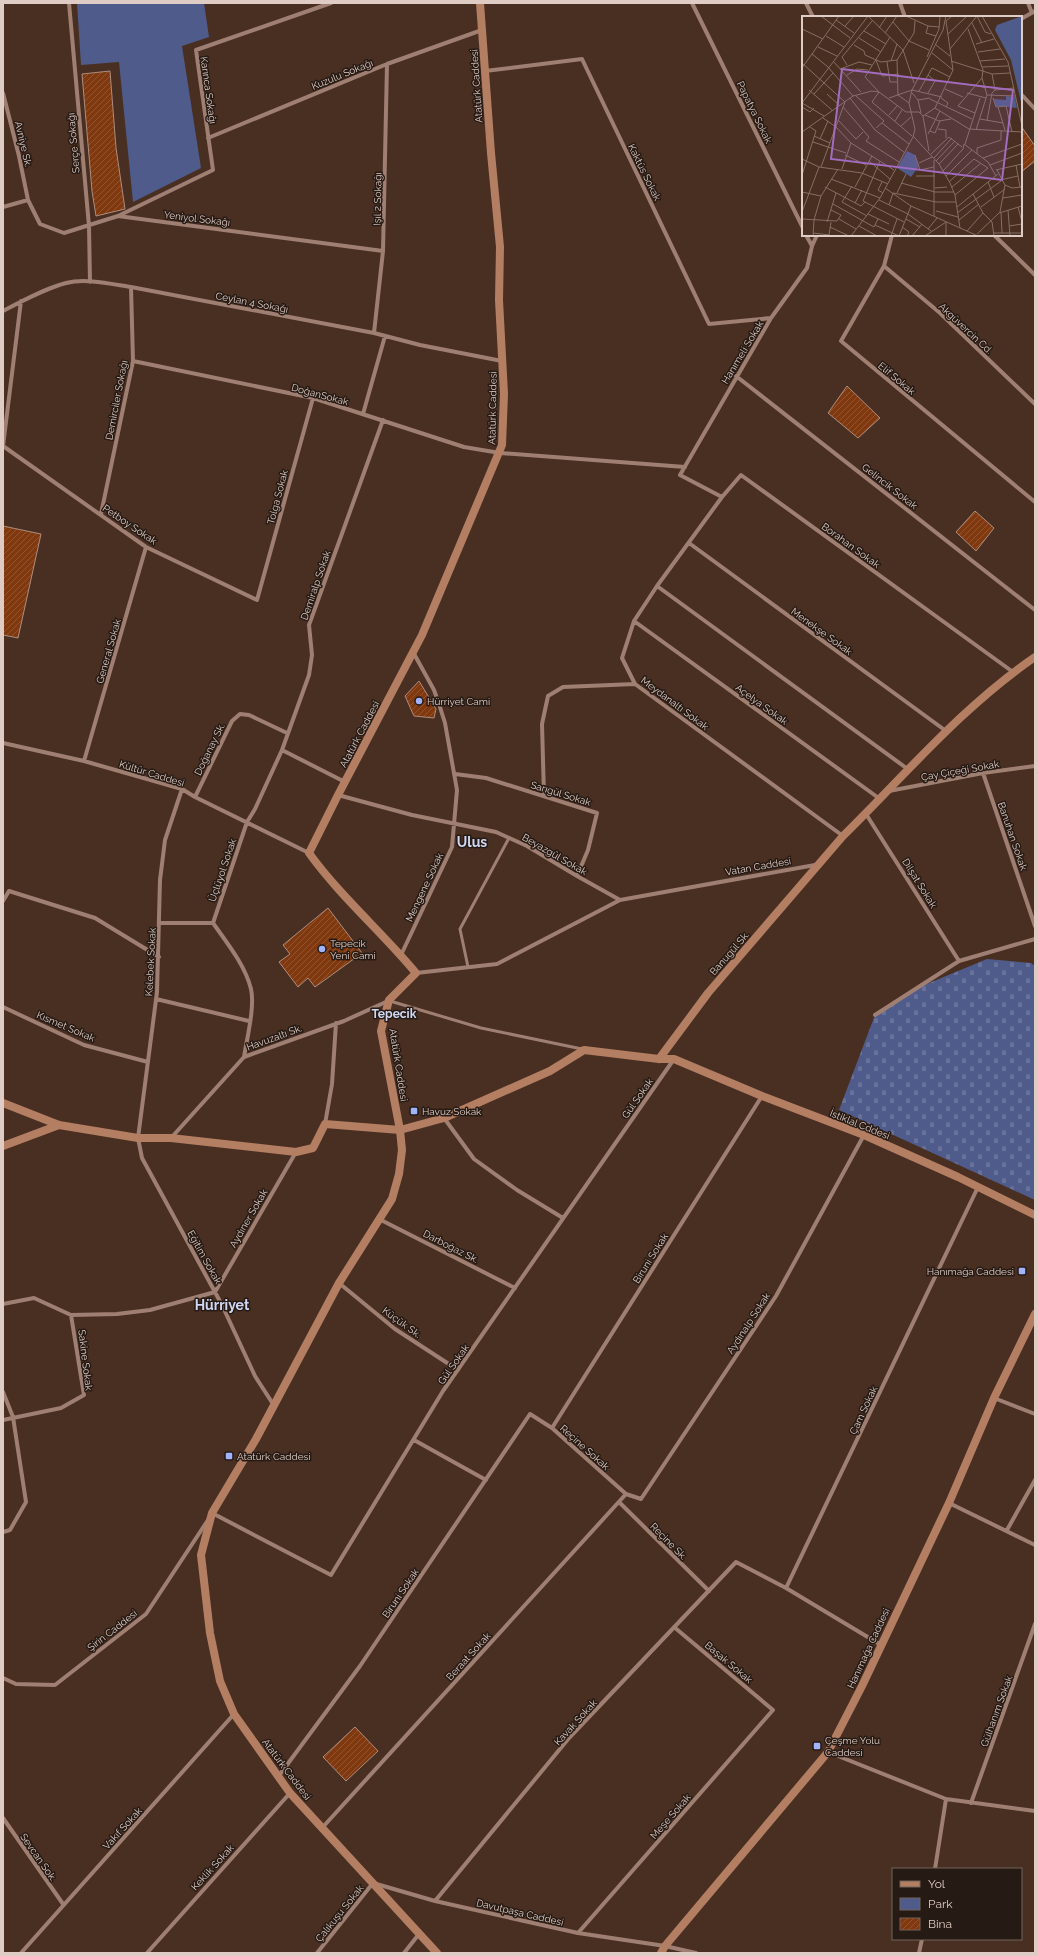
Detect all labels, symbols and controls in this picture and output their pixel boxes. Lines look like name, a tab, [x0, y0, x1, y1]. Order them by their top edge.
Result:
inset map	[802, 16, 1022, 236]
street label: Atatürk Caddesi	[468, 49, 485, 123]
street label: Karınca Sokağı	[198, 56, 219, 125]
street label: Kuzulu Sokağı	[310, 57, 375, 92]
street label: Papatya Sokak	[735, 79, 775, 146]
street label: Serçe Sokağı	[65, 112, 82, 173]
street label: Avniye Sk.	[13, 120, 34, 168]
street label: Kaktüs Sokak	[626, 142, 663, 203]
street label: Işıl 2 Sokağı	[372, 172, 383, 226]
street label: Yeniyol Sokağı	[163, 209, 231, 228]
street label: Ceylan 4 Sokağı	[215, 290, 289, 315]
street label: Akgüvercin Cd.	[937, 301, 995, 356]
street label: Hanımeli Sokak	[719, 318, 766, 386]
street label: Demirciler Sokağı	[103, 359, 130, 441]
street label: Elif Sokak	[876, 360, 918, 397]
street label: Atatürk Caddesi	[486, 371, 499, 445]
street label: DoğanSokak	[290, 382, 350, 408]
street label: Gelincik Sokak	[860, 461, 920, 512]
street label: Tolga Sokak	[265, 468, 290, 526]
street label: Petboy Sokak	[101, 502, 159, 547]
street label: Borahan Sokak	[819, 521, 883, 571]
street label: Demiralp Sokak	[298, 548, 333, 621]
street label: Menekşe Sokak	[789, 606, 855, 658]
street label: General Sokak	[94, 617, 123, 685]
street label: Meydanaltı Sokak	[639, 674, 711, 733]
street label: Açelya Sokak	[733, 682, 791, 727]
marker: Hürriyet Cami	[414, 696, 424, 706]
place label: Hürriyet Cami	[427, 696, 490, 707]
street label: Atatürk Caddesi	[337, 699, 382, 769]
street label: Doğanay Sk.	[192, 721, 227, 777]
street label: Kültür Caddesi	[118, 758, 186, 789]
street label: Çay Çiçeği Sokak	[920, 758, 1001, 783]
street label: Sarıgül Sokak	[529, 779, 593, 808]
street label: Banuhan Sokak	[996, 801, 1030, 872]
street label: Beyazgül Sokak	[520, 831, 590, 878]
district label: Ulus	[457, 834, 487, 850]
street label: Üçlüyol Sokak	[207, 837, 239, 903]
street label: Mengene Sokak	[404, 850, 446, 923]
street label: Vatan Caddesi	[724, 855, 792, 878]
street label: Dilşat Sokak	[900, 856, 940, 911]
street label: Kelebek Sokak	[143, 927, 158, 997]
street label: Banugül Sk.	[707, 929, 751, 977]
place label: Tepecik Yeni Cami	[330, 938, 376, 961]
marker: Tepecik Yeni Cami	[317, 944, 327, 954]
district label: Tepecik	[372, 1007, 417, 1021]
street label: Kısmet Sokak	[35, 1009, 97, 1044]
street label: Havuzaltı Sk.	[245, 1022, 304, 1053]
street label: Atatürk Caddesi	[387, 1028, 410, 1102]
street label: Gül Sokak	[620, 1076, 656, 1120]
marker: Havuz Sokak	[409, 1106, 419, 1116]
place label: Havuz Sokak	[422, 1106, 482, 1117]
street label: İstiklal Cddesi	[828, 1107, 891, 1141]
street label: Aydıner Sokak	[227, 1186, 270, 1249]
street label: Darboğaz Sk.	[421, 1228, 480, 1265]
street label: Eğitim Sokak	[185, 1229, 224, 1287]
street label: Biruni Sokak	[631, 1231, 671, 1285]
place label: Hanımağa Caddesi	[927, 1266, 1014, 1277]
marker: Hanımağa Caddesi	[1017, 1266, 1027, 1276]
street label: Aydınalp Sokak	[725, 1290, 773, 1356]
district label: Hürriyet	[195, 1297, 250, 1313]
street label: Küçük Sk.	[380, 1305, 423, 1340]
street label: Sakine Sokak	[76, 1329, 95, 1392]
street label: Gül Sokak	[436, 1342, 472, 1386]
street label: Çam Sokak	[847, 1384, 880, 1436]
street label: Reçine Sokak	[558, 1422, 612, 1473]
marker: Atatürk Caddesi	[224, 1451, 234, 1461]
place label: Atatürk Caddesi	[237, 1451, 311, 1462]
street label: Reçine Sk.	[648, 1521, 689, 1562]
street label: Biruni Sokak	[380, 1566, 421, 1620]
street label: Hanımağa Caddesi	[845, 1606, 892, 1690]
street label: Şirin Caddesi	[85, 1608, 139, 1653]
street label: Beraat Sokak	[444, 1630, 493, 1683]
street label: Başak Sokak	[703, 1639, 755, 1686]
street label: Gülhanım Sokak	[978, 1673, 1015, 1748]
street label: Kavak Sokak	[552, 1696, 599, 1748]
place label: Çeşme Yolu Caddesi	[825, 1735, 880, 1758]
street label: Atatürk Caddesi	[260, 1737, 313, 1802]
marker: Çeşme Yolu Caddesi	[812, 1741, 822, 1751]
street label: Meşe Sokak	[648, 1791, 693, 1841]
street label: Vakıf Sokak	[101, 1804, 145, 1852]
street label: Sevcan Sok.	[18, 1831, 59, 1883]
street label: Keklik Sokak	[189, 1842, 236, 1893]
legend	[892, 1868, 1022, 1940]
text: Yol	[928, 1877, 946, 1891]
street label: Çalıkuşu Sokak	[313, 1882, 366, 1944]
street label: Davutpaşa Caddesi	[475, 1897, 565, 1928]
text: Park	[928, 1897, 953, 1911]
text: Bina	[928, 1917, 952, 1931]

